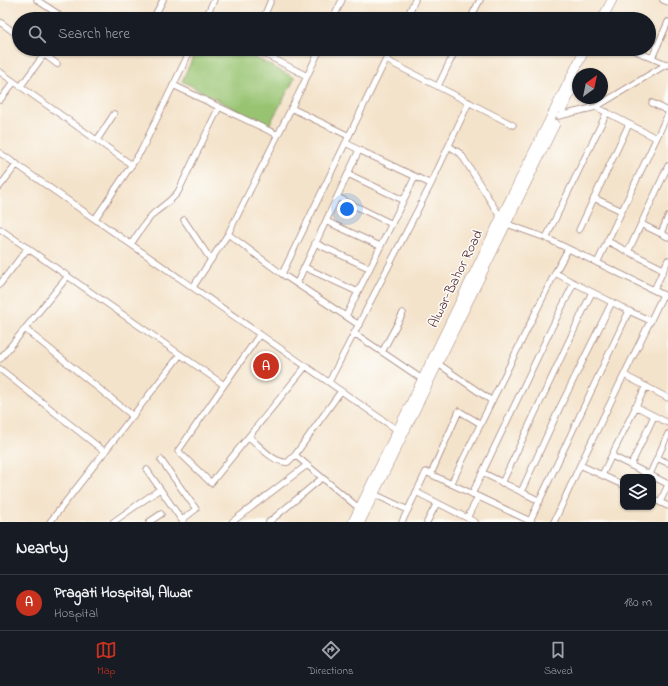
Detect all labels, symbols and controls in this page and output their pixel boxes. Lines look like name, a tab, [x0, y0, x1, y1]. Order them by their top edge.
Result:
search box	[12, 12, 656, 56]
icon: search	[26, 23, 48, 45]
text: Search here	[58, 23, 130, 45]
north arrow	[572, 68, 608, 104]
your location	[337, 199, 357, 219]
street label: Alwar-Bahor Road	[423, 226, 489, 331]
pin: A	[253, 351, 279, 381]
map controls	[620, 474, 656, 510]
button: layers	[620, 474, 656, 510]
text: Nearby	[16, 536, 68, 561]
text: Pragati Hospital, Alwar	[54, 582, 192, 604]
text: A	[25, 593, 33, 612]
text: 180 m	[624, 593, 652, 612]
text: Hospital	[54, 604, 98, 623]
tab: Map	[95, 639, 117, 679]
tab: Directions	[308, 639, 354, 679]
tab: Saved	[544, 639, 573, 679]

